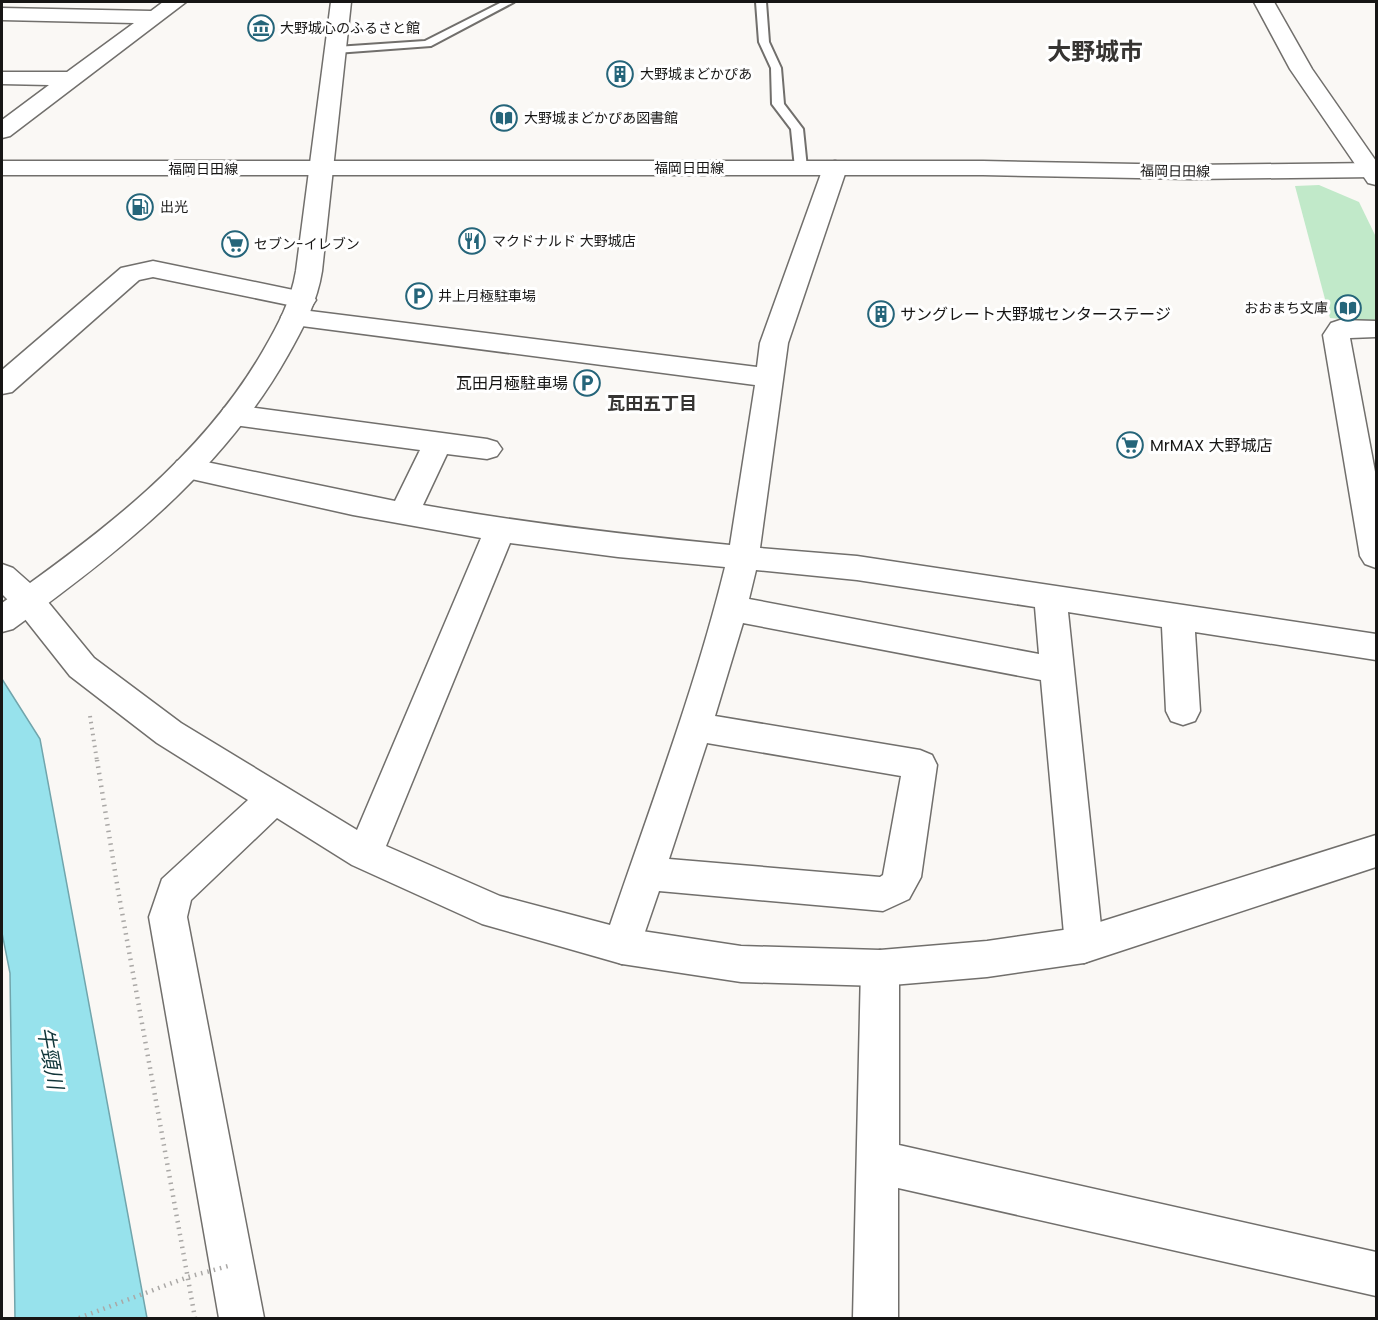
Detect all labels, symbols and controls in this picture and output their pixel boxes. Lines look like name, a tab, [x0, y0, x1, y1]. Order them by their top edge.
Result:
museum icon: 大野城心のふるさと館	[246, 13, 276, 43]
place label: 大野城心のふるさと館	[280, 18, 420, 38]
district label: 大野城市	[1047, 35, 1143, 68]
building icon: 大野城まどかぴあ	[605, 59, 635, 89]
place label: 大野城まどかぴあ	[640, 64, 752, 84]
library icon: 大野城まどかぴあ図書館	[489, 103, 519, 133]
place label: 大野城まどかぴあ図書館	[524, 108, 678, 128]
street label: 福岡日田線	[654, 158, 724, 178]
street label: 福岡日田線	[168, 159, 238, 179]
street label: 福岡日田線	[1140, 160, 1210, 182]
fuel station icon: 出光	[125, 192, 155, 222]
place label: 出光	[160, 197, 188, 217]
restaurant icon: マクドナルド 大野城店	[457, 226, 487, 256]
supermarket icon: セブン-イレブン	[220, 229, 250, 259]
place label: マクドナルド 大野城店	[492, 231, 636, 251]
place label: セブン-イレブン	[254, 234, 360, 254]
parking icon: 井上月極駐車場	[404, 281, 434, 311]
place label: 井上月極駐車場	[438, 286, 536, 306]
library icon: おおまち文庫	[1333, 293, 1363, 323]
place label: おおまち文庫	[1244, 298, 1328, 318]
building icon: サングレート大野城センターステージ	[866, 299, 896, 329]
place label: サングレート大野城センターステージ	[900, 303, 1171, 326]
parking icon: 瓦田月極駐車場	[572, 368, 602, 398]
place label: 瓦田月極駐車場	[456, 372, 568, 395]
district label: 瓦田五丁目	[607, 391, 697, 416]
supermarket icon: MrMAX 大野城店	[1115, 430, 1145, 460]
place label: MrMAX 大野城店	[1150, 434, 1273, 457]
water label: 牛頸川	[31, 1024, 71, 1093]

